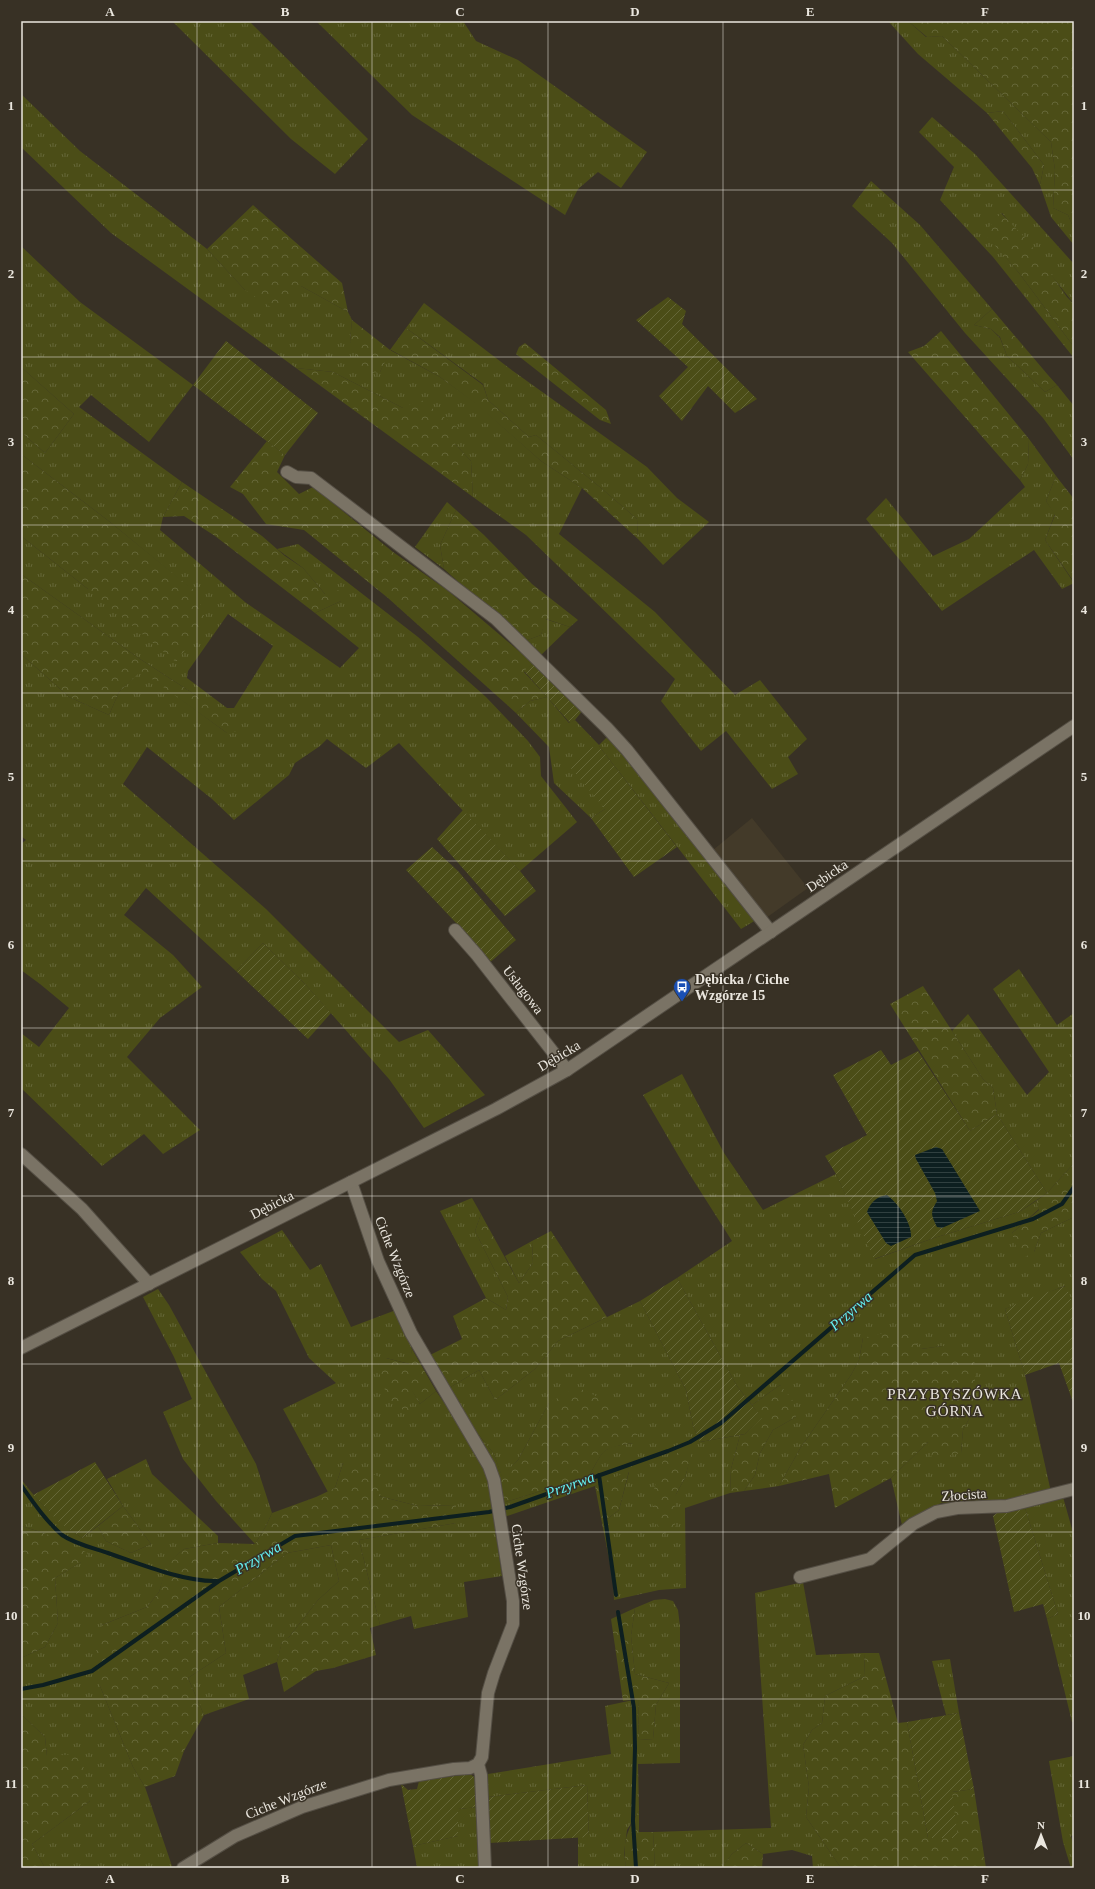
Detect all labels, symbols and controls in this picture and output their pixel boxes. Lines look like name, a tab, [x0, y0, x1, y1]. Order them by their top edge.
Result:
text: A	[105, 4, 115, 19]
text: B	[281, 4, 290, 19]
text: C	[455, 4, 465, 19]
text: D	[630, 4, 640, 19]
text: E	[806, 4, 814, 19]
text: F	[981, 4, 989, 19]
text: 1	[8, 98, 14, 113]
text: 1	[1081, 98, 1087, 113]
text: 2	[8, 266, 14, 281]
text: 2	[1081, 266, 1087, 281]
text: 3	[8, 434, 15, 449]
text: 3	[1081, 434, 1088, 449]
text: 4	[8, 602, 15, 617]
text: 4	[1081, 602, 1088, 617]
text: 5	[8, 769, 15, 784]
text: 5	[1081, 769, 1088, 784]
street label: Dębicka	[803, 856, 851, 895]
text: 6	[8, 937, 15, 952]
text: 6	[1081, 937, 1088, 952]
street label: Usługowa	[500, 963, 547, 1018]
place label: Dębicka / Ciche Wzgórze 15	[695, 972, 789, 1003]
bus stop icon: Dębicka / Ciche Wzgórze 15	[672, 977, 692, 1002]
street label: Dębicka	[535, 1037, 584, 1074]
text: 7	[8, 1105, 15, 1120]
text: 7	[1081, 1105, 1088, 1120]
street label: Dębicka	[248, 1187, 297, 1222]
street label: Ciche Wzgórze	[372, 1214, 418, 1300]
text: 8	[8, 1273, 15, 1288]
text: 8	[1081, 1273, 1088, 1288]
water label: Przyrwa	[826, 1288, 875, 1334]
district label: PRZYBYSZÓWKA GÓRNA	[887, 1386, 1023, 1419]
text: 9	[8, 1440, 15, 1455]
text: 9	[1081, 1440, 1088, 1455]
water label: Przyrwa	[542, 1469, 597, 1502]
street label: Złocista	[941, 1486, 988, 1504]
street label: Ciche Wzgórze	[509, 1523, 535, 1611]
water label: Przyrwa	[231, 1538, 284, 1578]
text: 10	[5, 1608, 18, 1623]
text: 10	[1078, 1608, 1091, 1623]
text: 11	[5, 1776, 17, 1791]
street label: Ciche Wzgórze	[243, 1776, 329, 1822]
text: 11	[1078, 1776, 1090, 1791]
north arrow	[1021, 1815, 1061, 1855]
text: N	[1037, 1819, 1045, 1831]
text: A	[105, 1871, 115, 1886]
text: B	[281, 1871, 290, 1886]
text: C	[455, 1871, 465, 1886]
text: D	[630, 1871, 640, 1886]
text: E	[806, 1871, 814, 1886]
text: F	[981, 1871, 989, 1886]

